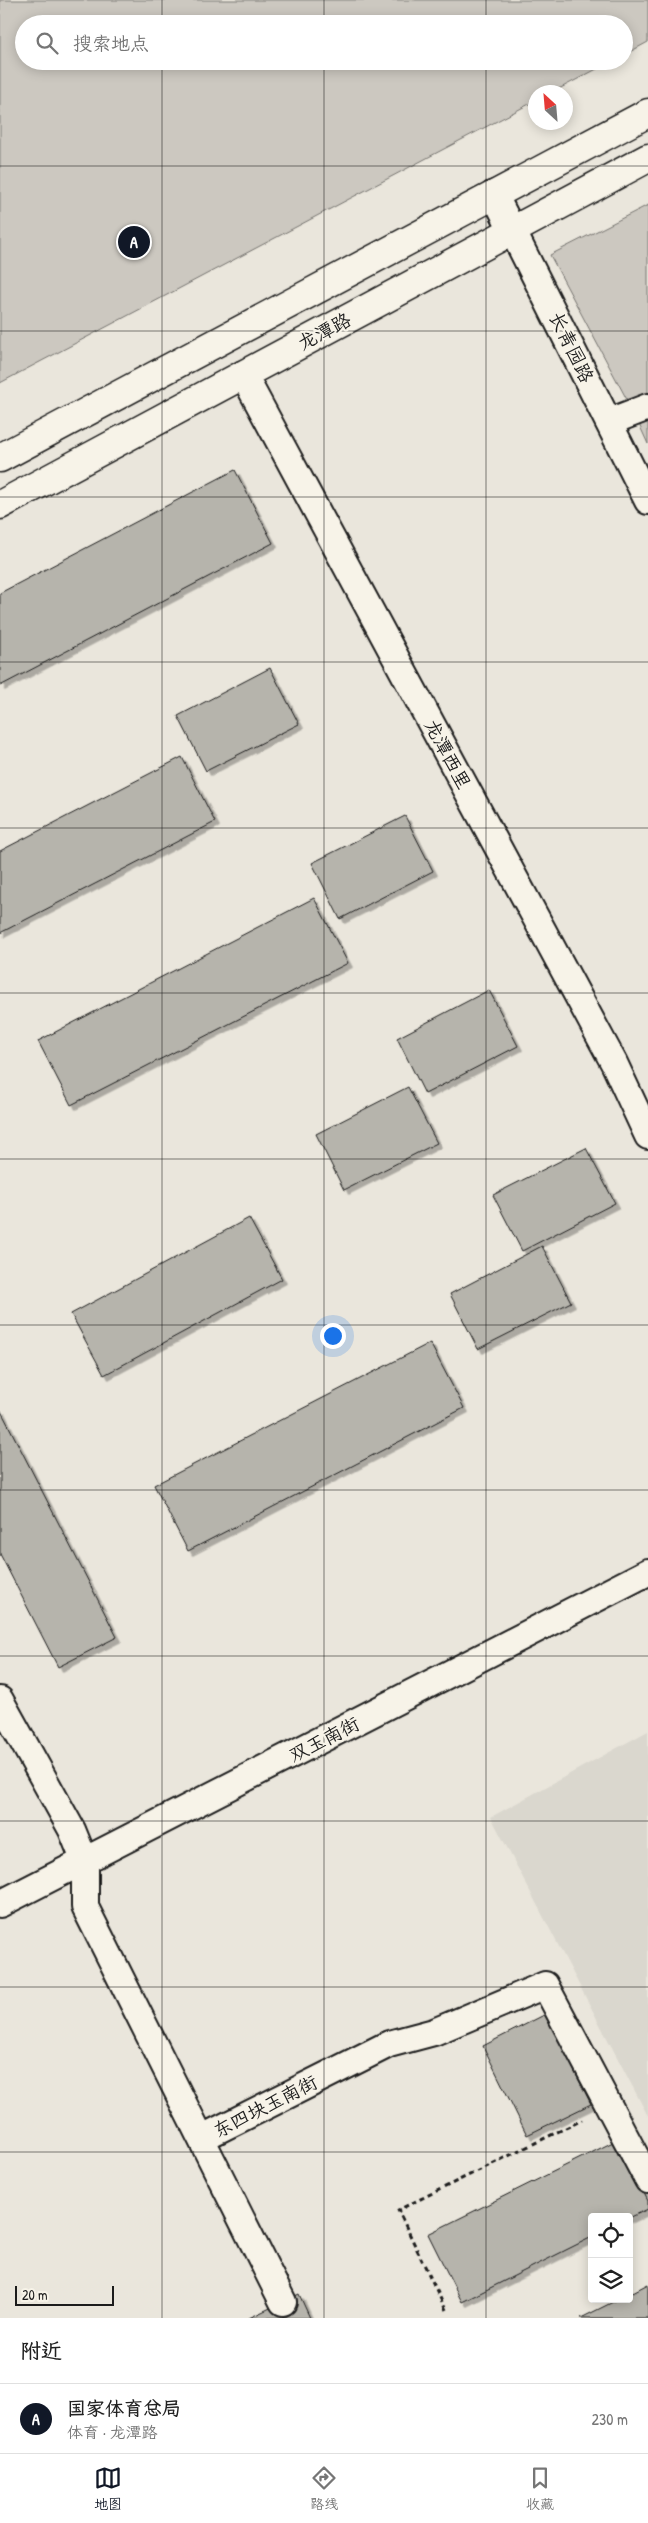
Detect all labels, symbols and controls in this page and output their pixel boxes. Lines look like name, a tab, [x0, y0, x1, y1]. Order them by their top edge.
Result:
search box	[15, 15, 633, 70]
icon: search	[33, 29, 61, 57]
text: 搜索地点	[73, 30, 149, 56]
north arrow	[528, 85, 573, 130]
pin: A	[118, 223, 150, 261]
street label: 龙潭路	[293, 306, 355, 356]
street label: 长青园路	[544, 307, 600, 387]
street label: 龙潭西里	[419, 714, 477, 794]
your location	[320, 1323, 346, 1349]
street label: 双玉南街	[284, 1710, 364, 1768]
street label: 东四块玉南街	[208, 2069, 322, 2143]
map controls	[588, 2213, 633, 2303]
button: locate	[588, 2213, 633, 2258]
button: layers	[588, 2258, 633, 2303]
scale bar	[15, 2283, 114, 2306]
text: 20 m	[22, 2285, 48, 2304]
text: 附近	[20, 2336, 62, 2365]
text: 国家体育总局	[67, 2395, 181, 2421]
text: A	[32, 2408, 40, 2430]
text: 230 m	[592, 2408, 628, 2430]
text: 体育 · 龙潭路	[67, 2421, 158, 2443]
tab: 地图	[94, 2464, 122, 2513]
tab: 路线	[310, 2464, 338, 2513]
tab: 收藏	[526, 2464, 554, 2513]

